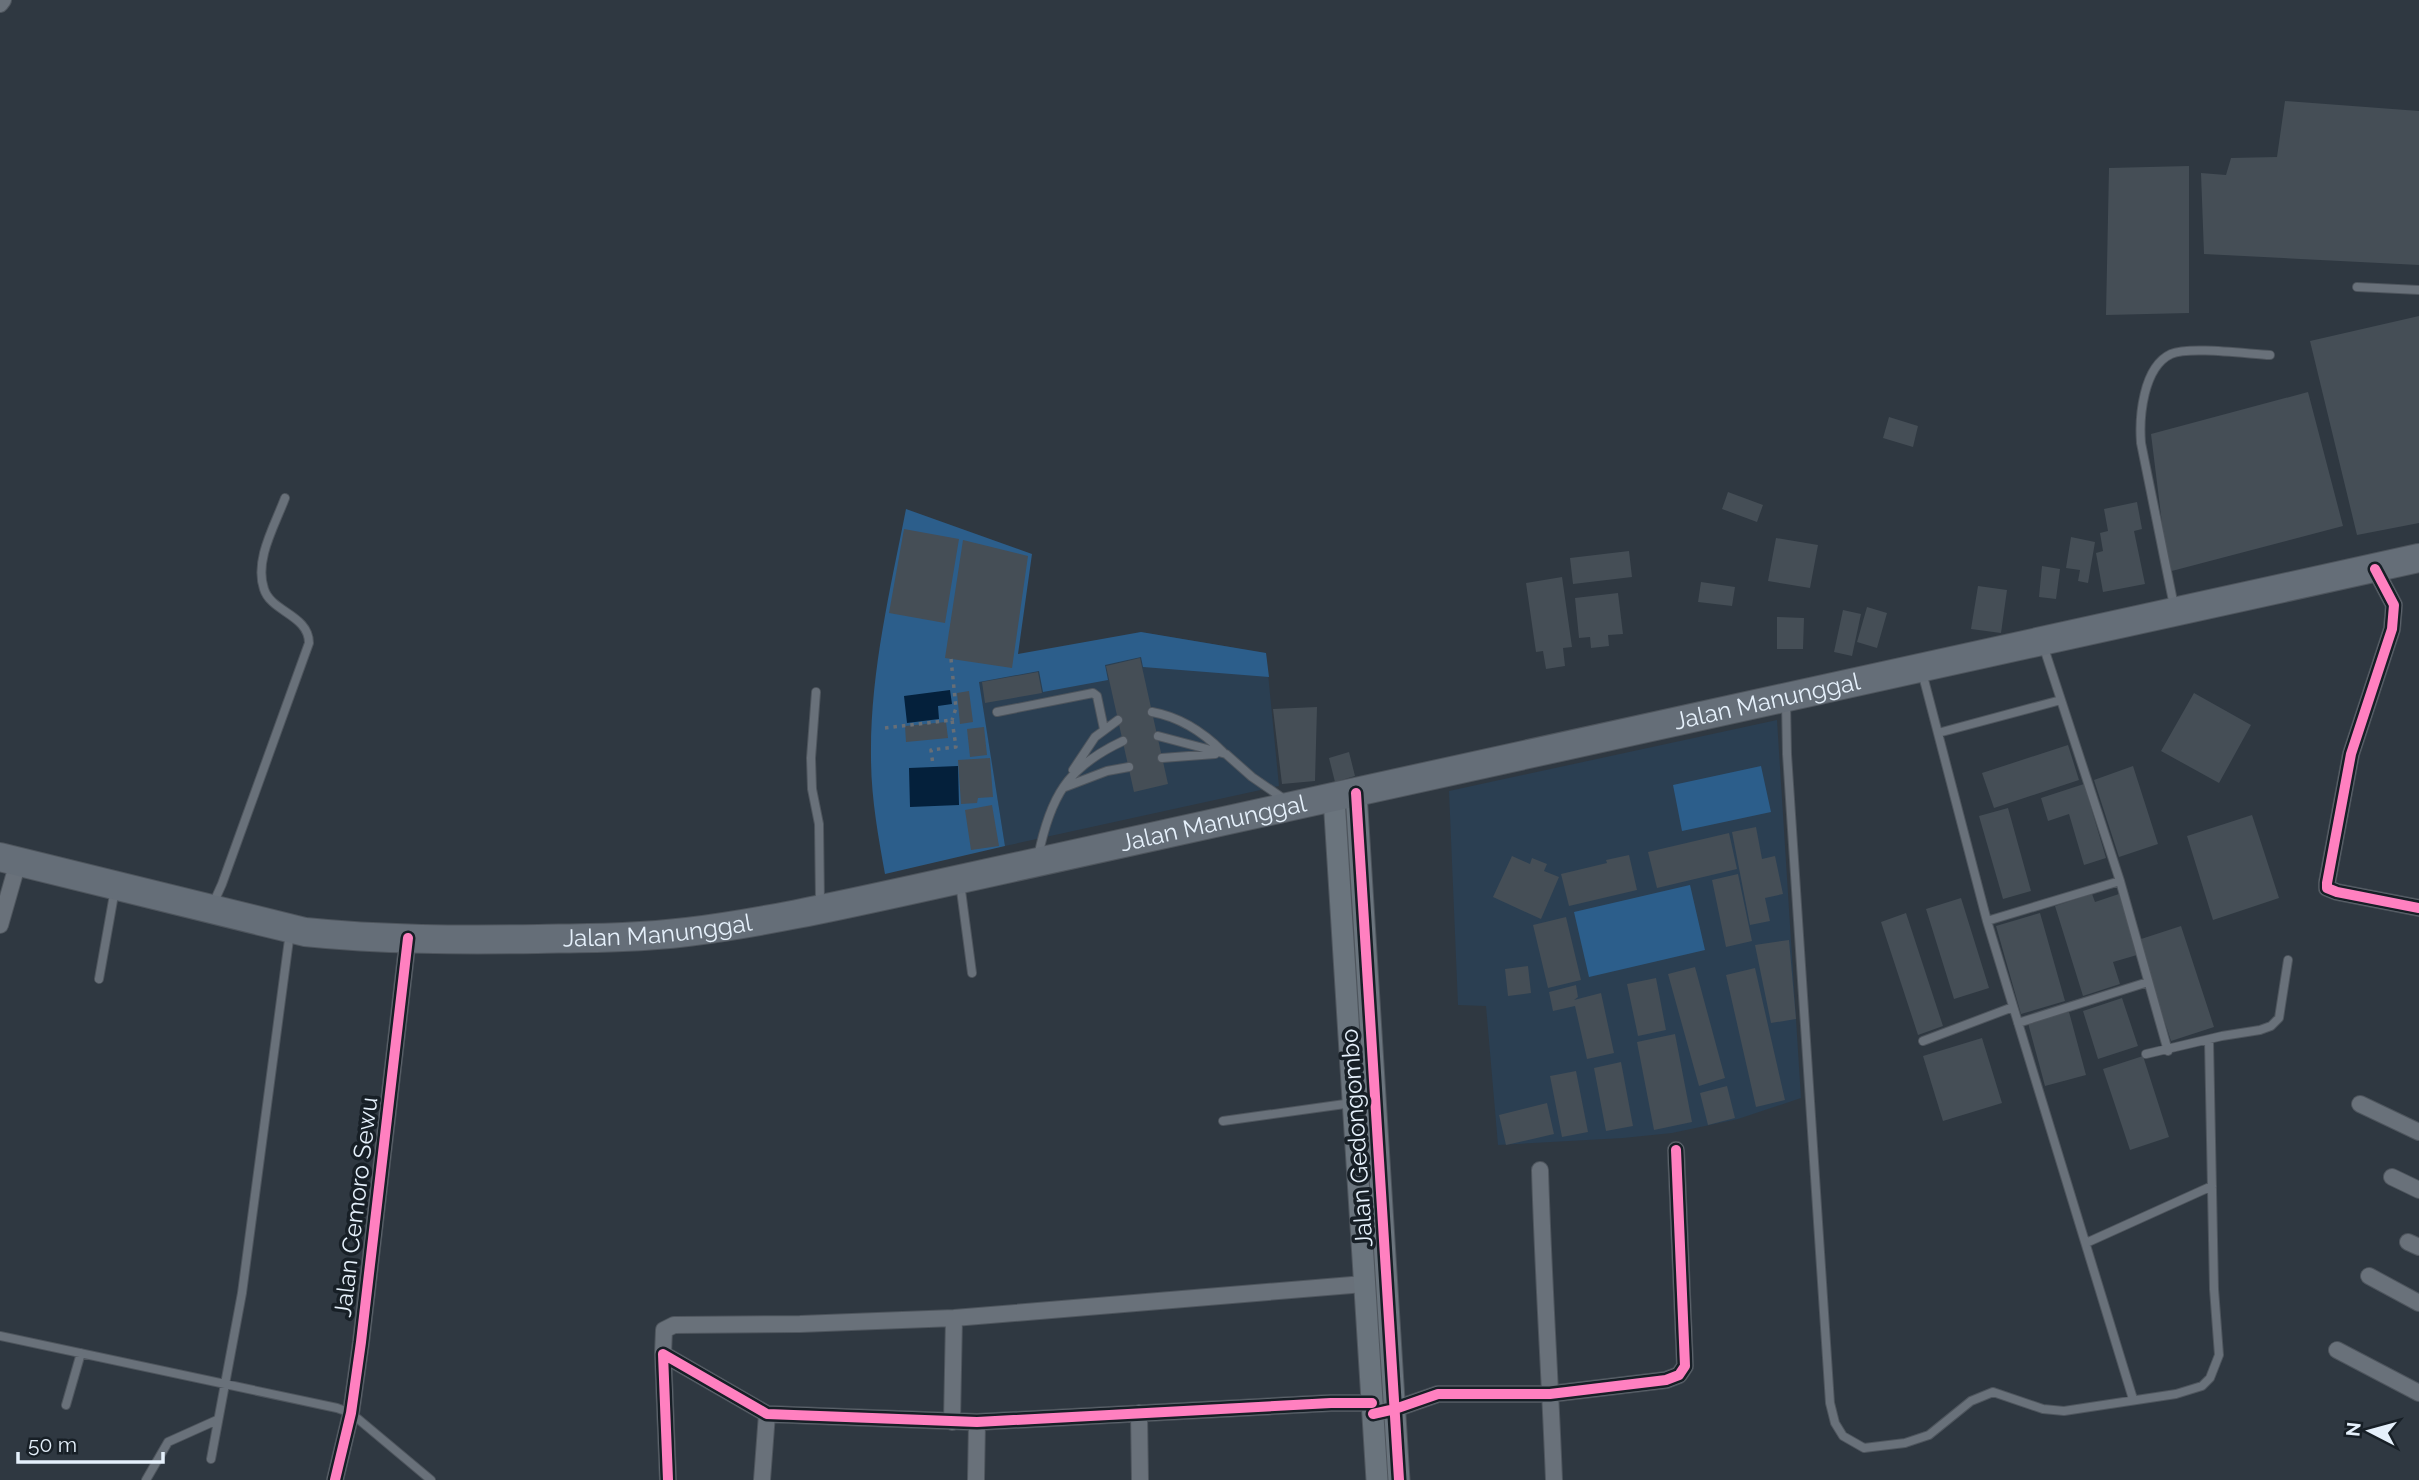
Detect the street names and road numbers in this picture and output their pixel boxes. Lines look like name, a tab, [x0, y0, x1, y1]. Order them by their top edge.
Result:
street label: Jalan Manunggal	[1671, 666, 1863, 736]
street label: Jalan Manunggal	[1117, 788, 1309, 857]
street label: Jalan Manunggal	[563, 908, 754, 953]
street label: Jalan Gedongombo	[1334, 1028, 1379, 1248]
street label: Jalan Cemoro Sewu	[328, 1095, 383, 1319]

